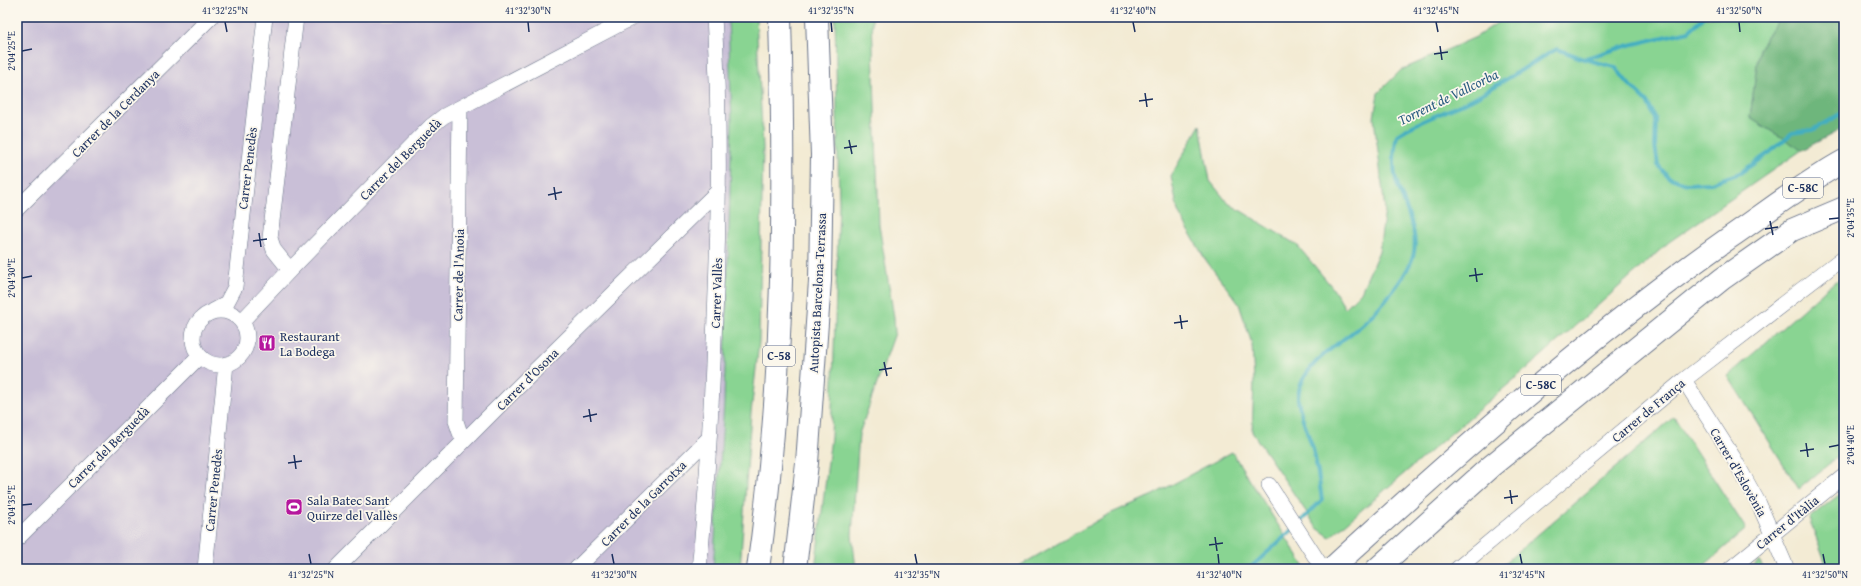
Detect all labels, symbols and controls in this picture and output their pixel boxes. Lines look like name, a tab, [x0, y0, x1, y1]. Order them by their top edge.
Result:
text: 41°32'25"N	[202, 3, 248, 18]
text: 41°32'30"N	[505, 3, 551, 18]
text: 41°32'35"N	[808, 3, 854, 18]
text: 41°32'40"N	[1110, 3, 1156, 18]
text: 41°32'45"N	[1413, 3, 1459, 18]
text: 41°32'50"N	[1716, 3, 1762, 18]
text: 2°04'25"E	[4, 31, 19, 71]
street label: Carrer de la Cerdanya	[67, 64, 164, 162]
water label: Torrent de Vallcorba	[1395, 64, 1502, 130]
street label: Carrer del Berguedà	[355, 113, 446, 205]
street label: Carrer Penedès	[233, 126, 262, 210]
road number: C-58C	[1783, 178, 1823, 198]
text: 2°04'35"E	[1843, 198, 1858, 238]
street label: Autopista Barcelona-Terrassa	[804, 212, 831, 374]
street label: Carrer de l'Anoia	[448, 228, 469, 321]
street label: Carrer Vallès	[706, 257, 727, 329]
text: 2°04'30"E	[4, 258, 19, 298]
place label: Restaurant La Bodega	[280, 327, 340, 361]
restaurant icon: Restaurant La Bodega	[257, 333, 277, 353]
street label: Carrer d'Osona	[492, 343, 563, 415]
road number: C-58	[763, 346, 795, 366]
street label: Carrer de França	[1607, 373, 1690, 447]
road number: C-58C	[1521, 375, 1561, 395]
street label: Carrer del Berguedà	[63, 401, 154, 493]
street label: Carrer d'Eslovènia	[1705, 424, 1772, 521]
text: 2°04'40"E	[1843, 425, 1858, 465]
street label: Carrer Penedès	[200, 448, 227, 532]
street label: Carrer de la Garrotxa	[596, 455, 691, 551]
text: 2°04'35"E	[4, 485, 19, 525]
street label: Carrer d'Itàlia	[1752, 490, 1824, 554]
place label: Sala Batec Sant Quirze del Vallès	[307, 491, 398, 525]
sports icon: Sala Batec Sant Quirze del Vallès	[284, 497, 304, 517]
text: 41°32'25"N	[288, 567, 334, 582]
text: 41°32'30"N	[591, 567, 637, 582]
text: 41°32'35"N	[894, 567, 940, 582]
text: 41°32'40"N	[1196, 567, 1242, 582]
text: 41°32'45"N	[1499, 567, 1545, 582]
text: 41°32'50"N	[1802, 567, 1848, 582]

